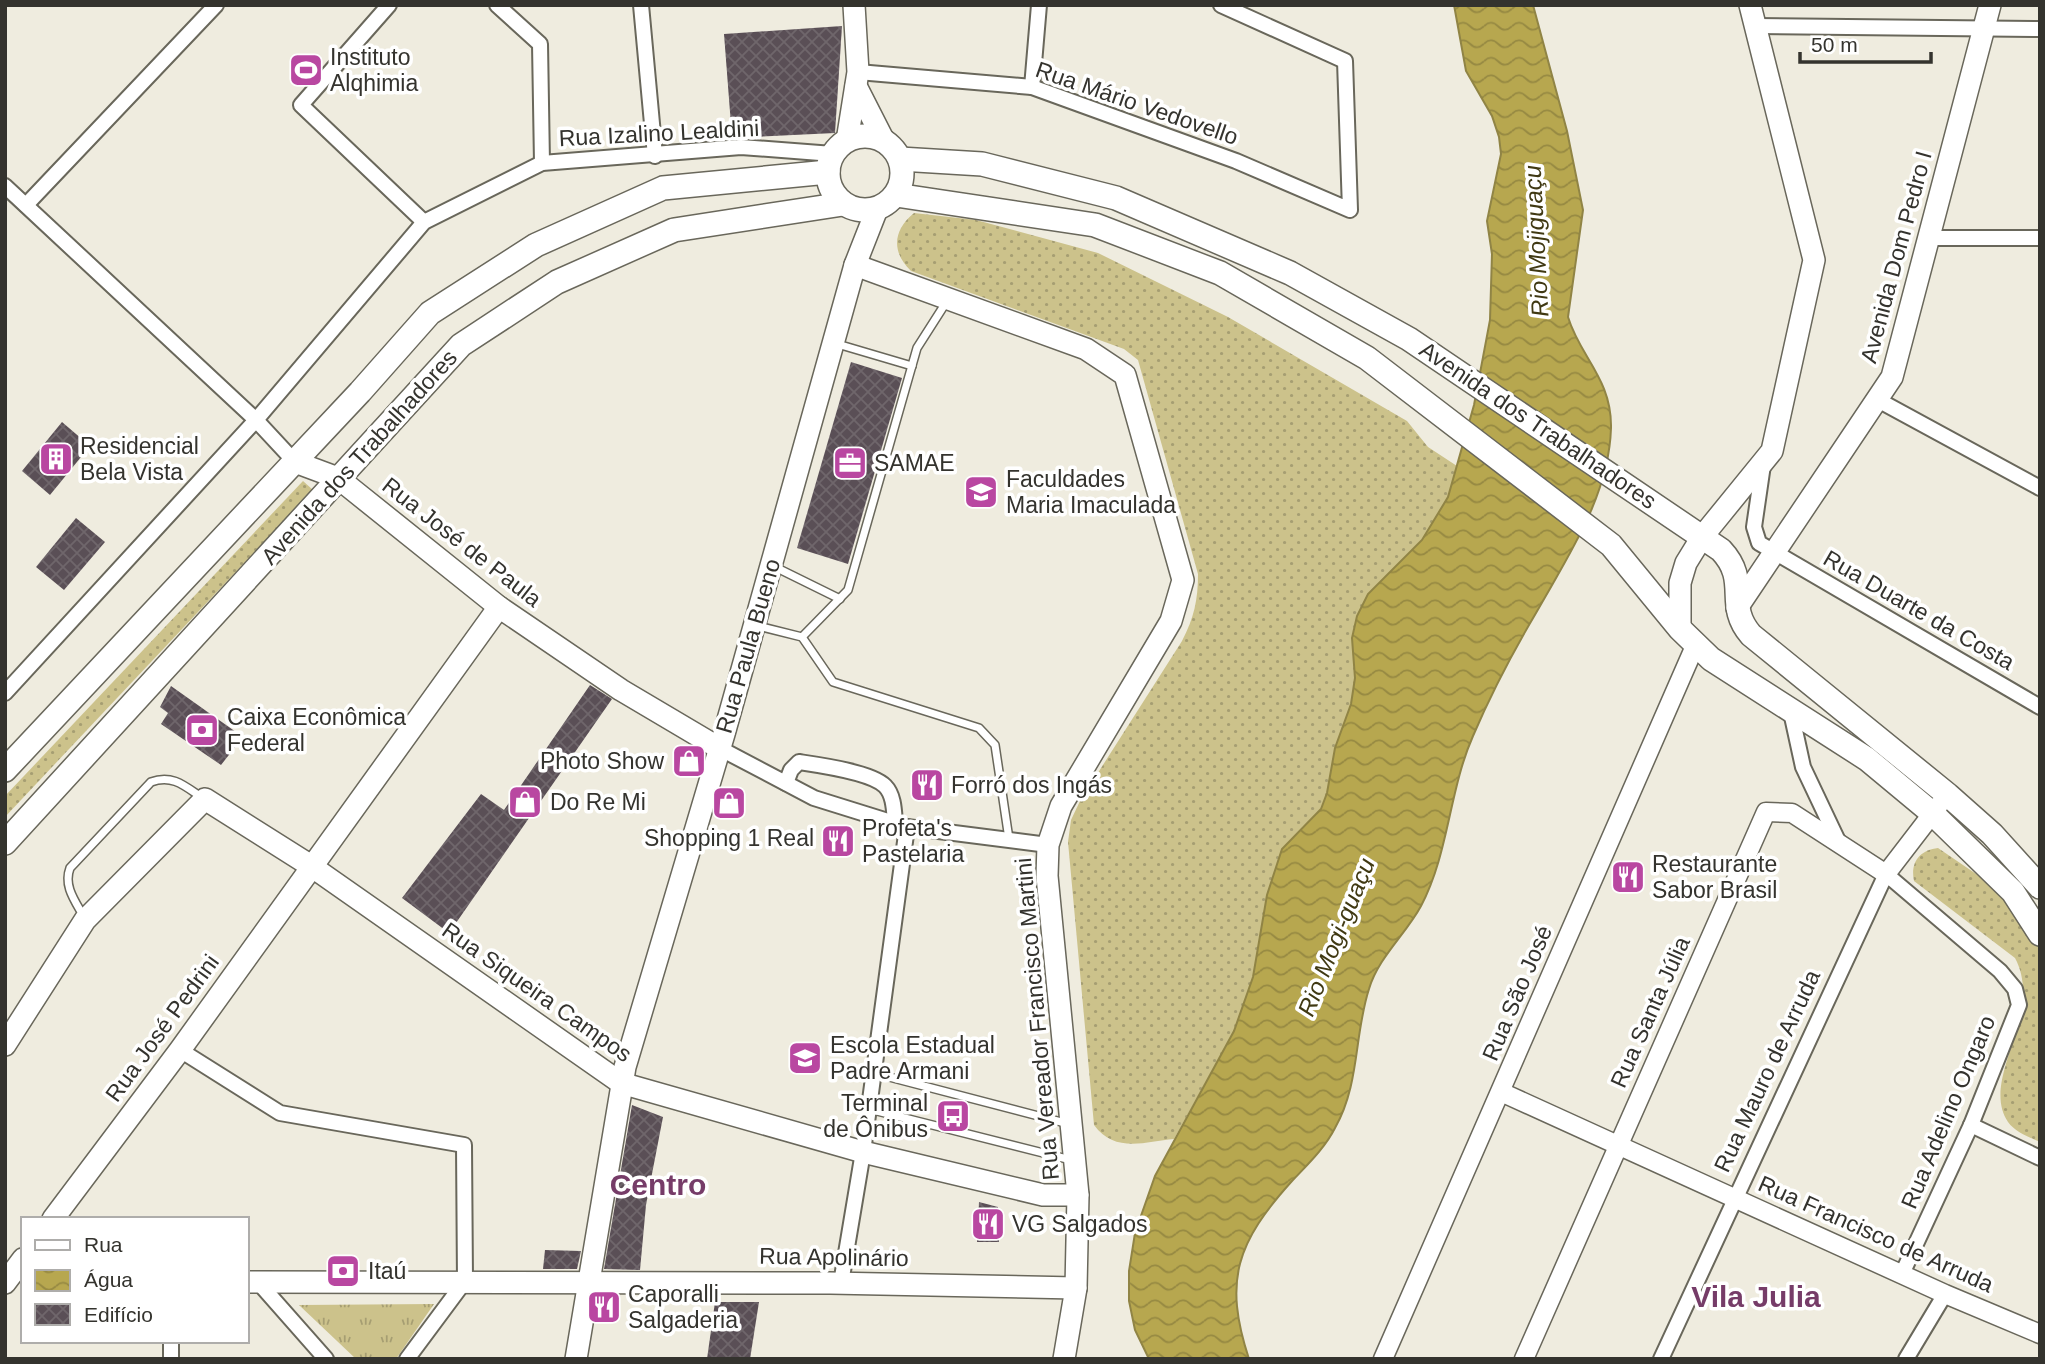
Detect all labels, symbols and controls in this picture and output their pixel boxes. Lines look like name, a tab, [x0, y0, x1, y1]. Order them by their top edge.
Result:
scale bar	[1800, 21, 1931, 65]
text: 50 m	[1811, 33, 1858, 56]
place label: Instituto Alqhimia	[330, 44, 418, 96]
sports icon: Instituto Alqhimia	[287, 51, 325, 89]
street label: Rua Mário Vedovello	[1032, 56, 1242, 150]
street label: Rua Izalino Lealdini	[558, 115, 760, 151]
street label: Avenida Dom Pedro I	[1855, 148, 1937, 366]
water label: Rio Mojiguaçu	[1519, 164, 1553, 318]
street label: Avenida dos Trabalhadores	[1415, 336, 1661, 514]
street label: Avenida dos Trabalhadores	[256, 344, 462, 570]
place label: Residencial Bela Vista	[80, 433, 199, 485]
building icon: Residencial Bela Vista	[37, 440, 75, 478]
office icon: SAMAE	[831, 444, 869, 482]
place label: SAMAE	[874, 450, 955, 476]
place label: Faculdades Maria Imaculada	[1006, 466, 1176, 518]
street label: Rua José de Paula	[377, 472, 547, 612]
school or university icon: Faculdades Maria Imaculada	[962, 473, 1000, 511]
street label: Rua Duarte da Costa	[1819, 545, 2019, 675]
street label: Rua Paula Bueno	[711, 556, 785, 736]
place label: Caixa Econômica Federal	[227, 704, 406, 756]
bank icon: Caixa Econômica Federal	[183, 711, 221, 749]
shop icon: Photo Show	[670, 742, 708, 780]
place label: Photo Show	[540, 748, 664, 774]
restaurant icon: Forró dos Ingás	[908, 766, 946, 804]
place label: Forró dos Ingás	[951, 772, 1112, 798]
shop icon: Do Re Mi	[506, 783, 544, 821]
shop icon: Shopping 1 Real	[710, 784, 748, 822]
place label: Do Re Mi	[550, 789, 646, 815]
place label: Profeta's Pastelaria	[862, 815, 964, 867]
restaurant icon: Profeta's Pastelaria	[819, 822, 857, 860]
place label: Shopping 1 Real	[644, 825, 814, 851]
place label: Restaurante Sabor Brasil	[1652, 851, 1777, 903]
water label: Rio Mogi-guaçu	[1292, 854, 1380, 1020]
street label: Rua Vereador Francisco Martini	[1010, 857, 1064, 1181]
restaurant icon: Restaurante Sabor Brasil	[1609, 858, 1647, 896]
street label: Rua Siqueira Campos	[437, 917, 637, 1067]
street label: Rua São José	[1477, 921, 1557, 1065]
street label: Rua Santa Júlia	[1605, 932, 1695, 1091]
street label: Rua José Pedrini	[100, 950, 224, 1106]
street label: Rua Mauro de Arruda	[1709, 966, 1825, 1176]
street label: Rua Adelino Ongaro	[1896, 1012, 2000, 1212]
place label: Escola Estadual Padre Armani	[830, 1032, 995, 1084]
school or university icon: Escola Estadual Padre Armani	[786, 1039, 824, 1077]
place label: Terminal de Ônibus	[823, 1090, 928, 1142]
bus stop icon: Terminal de Ônibus	[934, 1097, 972, 1135]
district label: Centro	[610, 1168, 706, 1201]
street label: Rua Francisco de Arruda	[1755, 1170, 1998, 1298]
restaurant icon: VG Salgados	[969, 1205, 1007, 1243]
place label: VG Salgados	[1012, 1211, 1148, 1237]
legend	[21, 1217, 248, 1343]
text: Rua	[84, 1233, 123, 1256]
street label: Rua Apolinário	[759, 1243, 909, 1271]
bank icon: Itaú	[324, 1252, 362, 1290]
place label: Itaú	[368, 1258, 406, 1284]
text: Água	[84, 1268, 133, 1291]
district label: Vila Julia	[1691, 1280, 1821, 1313]
place label: Caporalli Salgaderia	[628, 1281, 738, 1333]
restaurant icon: Caporalli Salgaderia	[585, 1288, 623, 1326]
text: Edifício	[84, 1303, 153, 1326]

